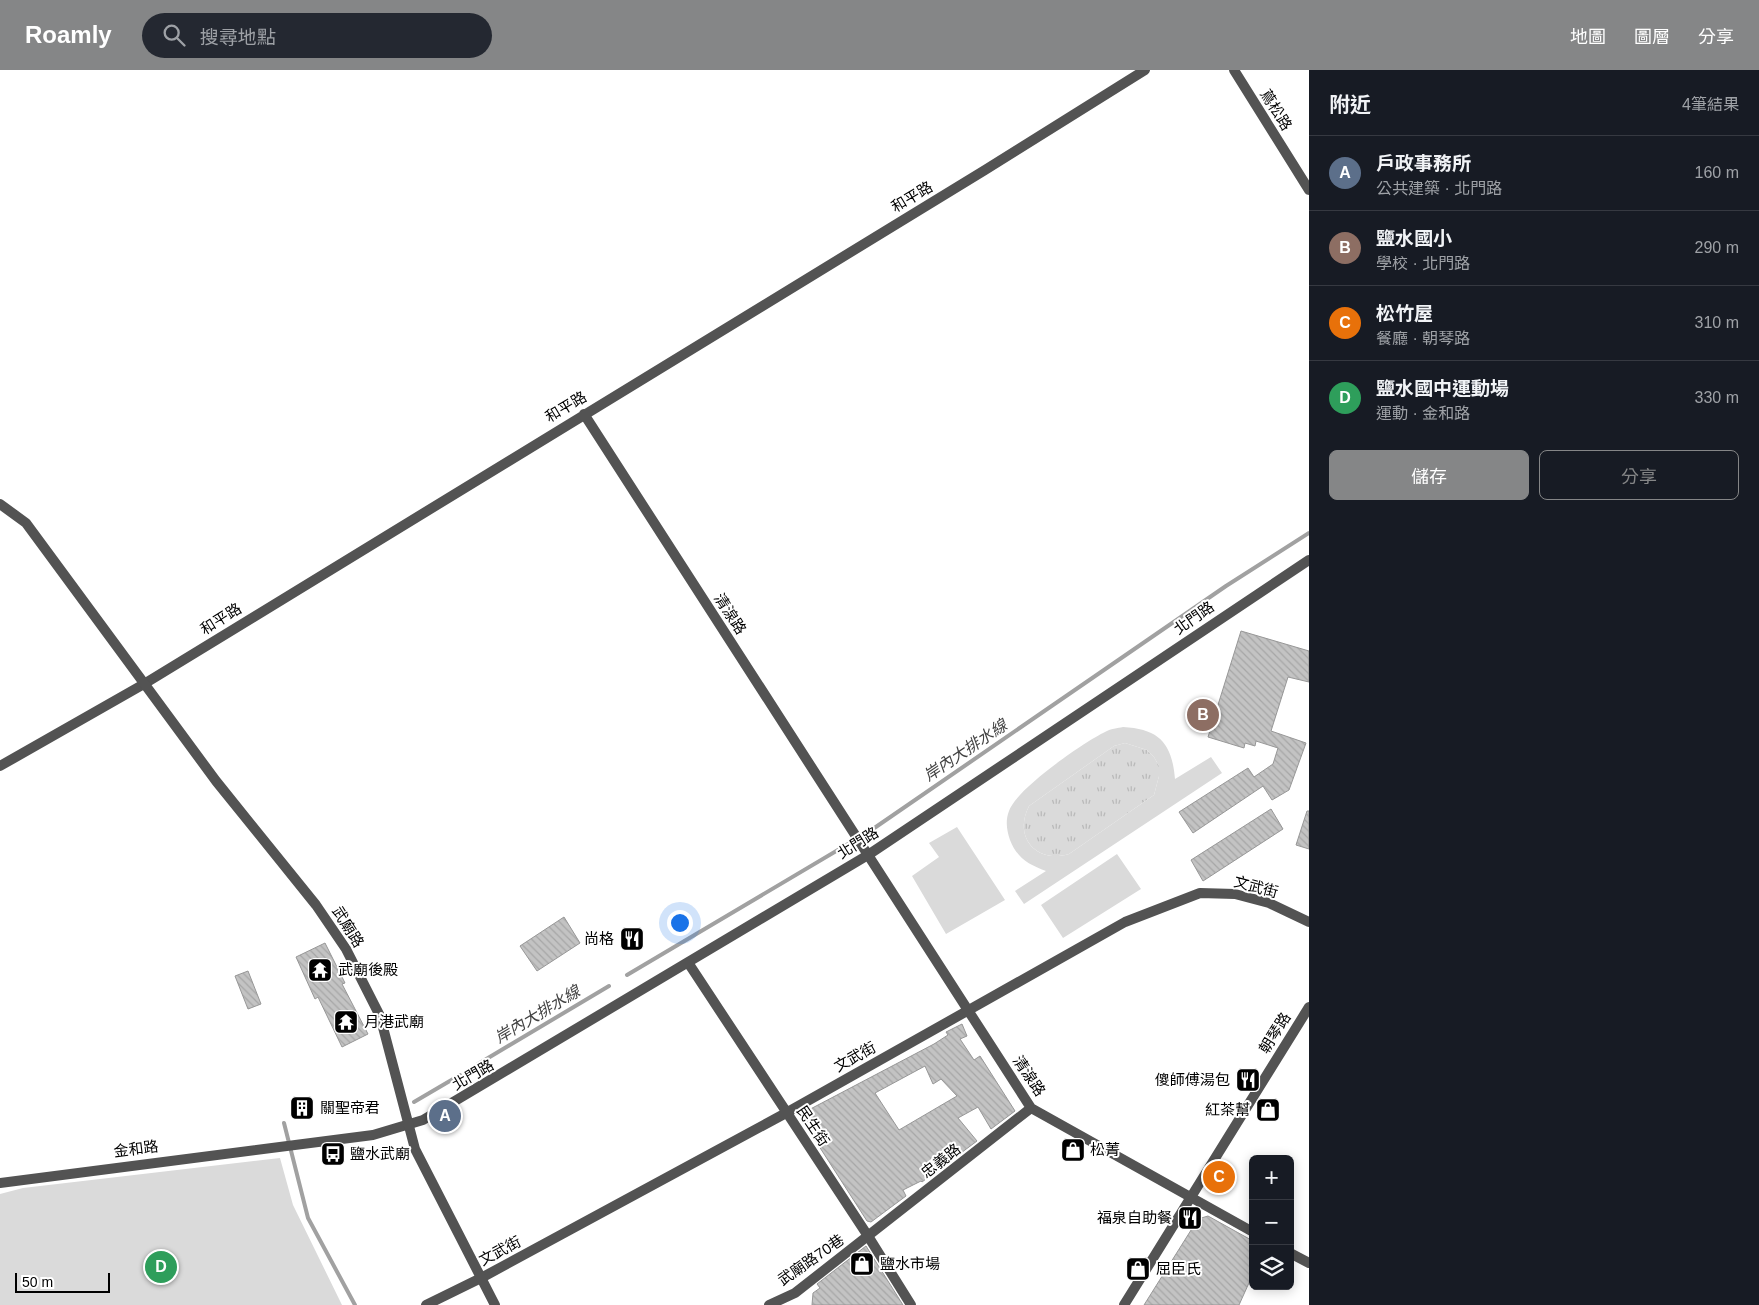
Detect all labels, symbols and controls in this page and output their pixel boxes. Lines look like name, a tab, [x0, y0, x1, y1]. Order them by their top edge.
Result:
search box	[142, 13, 492, 58]
text: Roamly	[25, 21, 112, 48]
icon: search	[160, 21, 188, 49]
text: 搜尋地點	[200, 27, 276, 48]
text: 地圖	[1570, 27, 1606, 47]
text: 圖層	[1634, 27, 1670, 47]
text: 分享	[1698, 27, 1734, 47]
street label: 蔦松路	[1257, 86, 1296, 133]
text: 附近	[1329, 93, 1371, 116]
text: 4筆結果	[1682, 96, 1739, 113]
text: 戶政事務所	[1376, 153, 1471, 174]
text: A	[1339, 164, 1351, 181]
text: 160 m	[1695, 164, 1739, 181]
street label: 和平路	[888, 178, 935, 215]
text: 公共建築 · 北門路	[1376, 180, 1502, 197]
text: 鹽水國小	[1376, 228, 1452, 249]
text: B	[1339, 239, 1351, 256]
text: 290 m	[1695, 239, 1739, 256]
text: 學校 · 北門路	[1376, 255, 1470, 272]
text: 松竹屋	[1376, 303, 1433, 324]
text: C	[1339, 314, 1351, 331]
text: 310 m	[1695, 314, 1739, 331]
text: 餐廳 · 朝琴路	[1376, 330, 1470, 347]
text: 鹽水國中運動場	[1376, 378, 1509, 399]
street label: 和平路	[542, 388, 589, 425]
text: D	[1339, 389, 1351, 406]
text: 330 m	[1695, 389, 1739, 406]
text: 運動 · 金和路	[1376, 405, 1470, 422]
button: 儲存	[1329, 450, 1529, 500]
button: 分享	[1539, 450, 1739, 500]
street label: 清湶路	[711, 590, 750, 637]
street label: 北門路	[1170, 598, 1217, 637]
street label: 和平路	[197, 599, 244, 638]
pin: B	[1187, 696, 1219, 734]
water label: 岸內大排水線	[921, 715, 1011, 784]
street label: 北門路	[834, 823, 881, 862]
street label: 文武街	[1232, 872, 1280, 901]
street label: 武廟路	[329, 903, 368, 950]
your location	[667, 910, 693, 936]
restaurant icon: 尚格	[619, 926, 645, 952]
place label: 尚格	[584, 930, 614, 947]
temple icon: 武廟後殿	[307, 957, 333, 983]
place label: 武廟後殿	[338, 961, 398, 978]
water label: 岸內大排水線	[492, 981, 584, 1046]
temple icon: 月港武廟	[333, 1009, 359, 1035]
street label: 朝琴路	[1255, 1009, 1294, 1056]
place label: 月港武廟	[364, 1013, 424, 1030]
street label: 文武街	[831, 1038, 879, 1075]
street label: 清湶路	[1010, 1052, 1049, 1099]
street label: 北門路	[449, 1056, 496, 1093]
restaurant icon: 傻師傅湯包	[1235, 1067, 1261, 1093]
place label: 傻師傅湯包	[1155, 1071, 1230, 1088]
building icon: 關聖帝君	[289, 1095, 315, 1121]
pin: A	[429, 1097, 461, 1135]
shop icon: 紅茶幫	[1255, 1097, 1281, 1123]
place label: 關聖帝君	[320, 1099, 380, 1116]
place label: 紅茶幫	[1205, 1101, 1250, 1118]
street label: 民生街	[794, 1102, 833, 1149]
street label: 金和路	[113, 1137, 159, 1160]
shop icon: 松菁	[1060, 1137, 1086, 1163]
street label: 忠義路	[918, 1140, 964, 1181]
bus stop icon: 鹽水武廟	[320, 1141, 346, 1167]
place label: 松菁	[1090, 1141, 1120, 1158]
place label: 鹽水武廟	[350, 1145, 410, 1162]
map controls	[1249, 1155, 1294, 1290]
button: +	[1249, 1155, 1294, 1200]
pin: C	[1203, 1158, 1235, 1196]
button: −	[1249, 1200, 1294, 1245]
restaurant icon: 福泉自助餐	[1177, 1205, 1203, 1231]
place label: 福泉自助餐	[1097, 1209, 1172, 1226]
street label: 武廟路70巷	[774, 1231, 847, 1289]
street label: 文武街	[476, 1232, 524, 1269]
button: layers	[1249, 1245, 1294, 1290]
pin: D	[145, 1248, 177, 1286]
shop icon: 鹽水市場	[849, 1251, 875, 1277]
place label: 鹽水市場	[880, 1255, 940, 1272]
shop icon: 屈臣氏	[1125, 1256, 1151, 1282]
place label: 屈臣氏	[1156, 1260, 1201, 1277]
scale bar	[15, 1270, 110, 1293]
text: 50 m	[22, 1274, 53, 1290]

